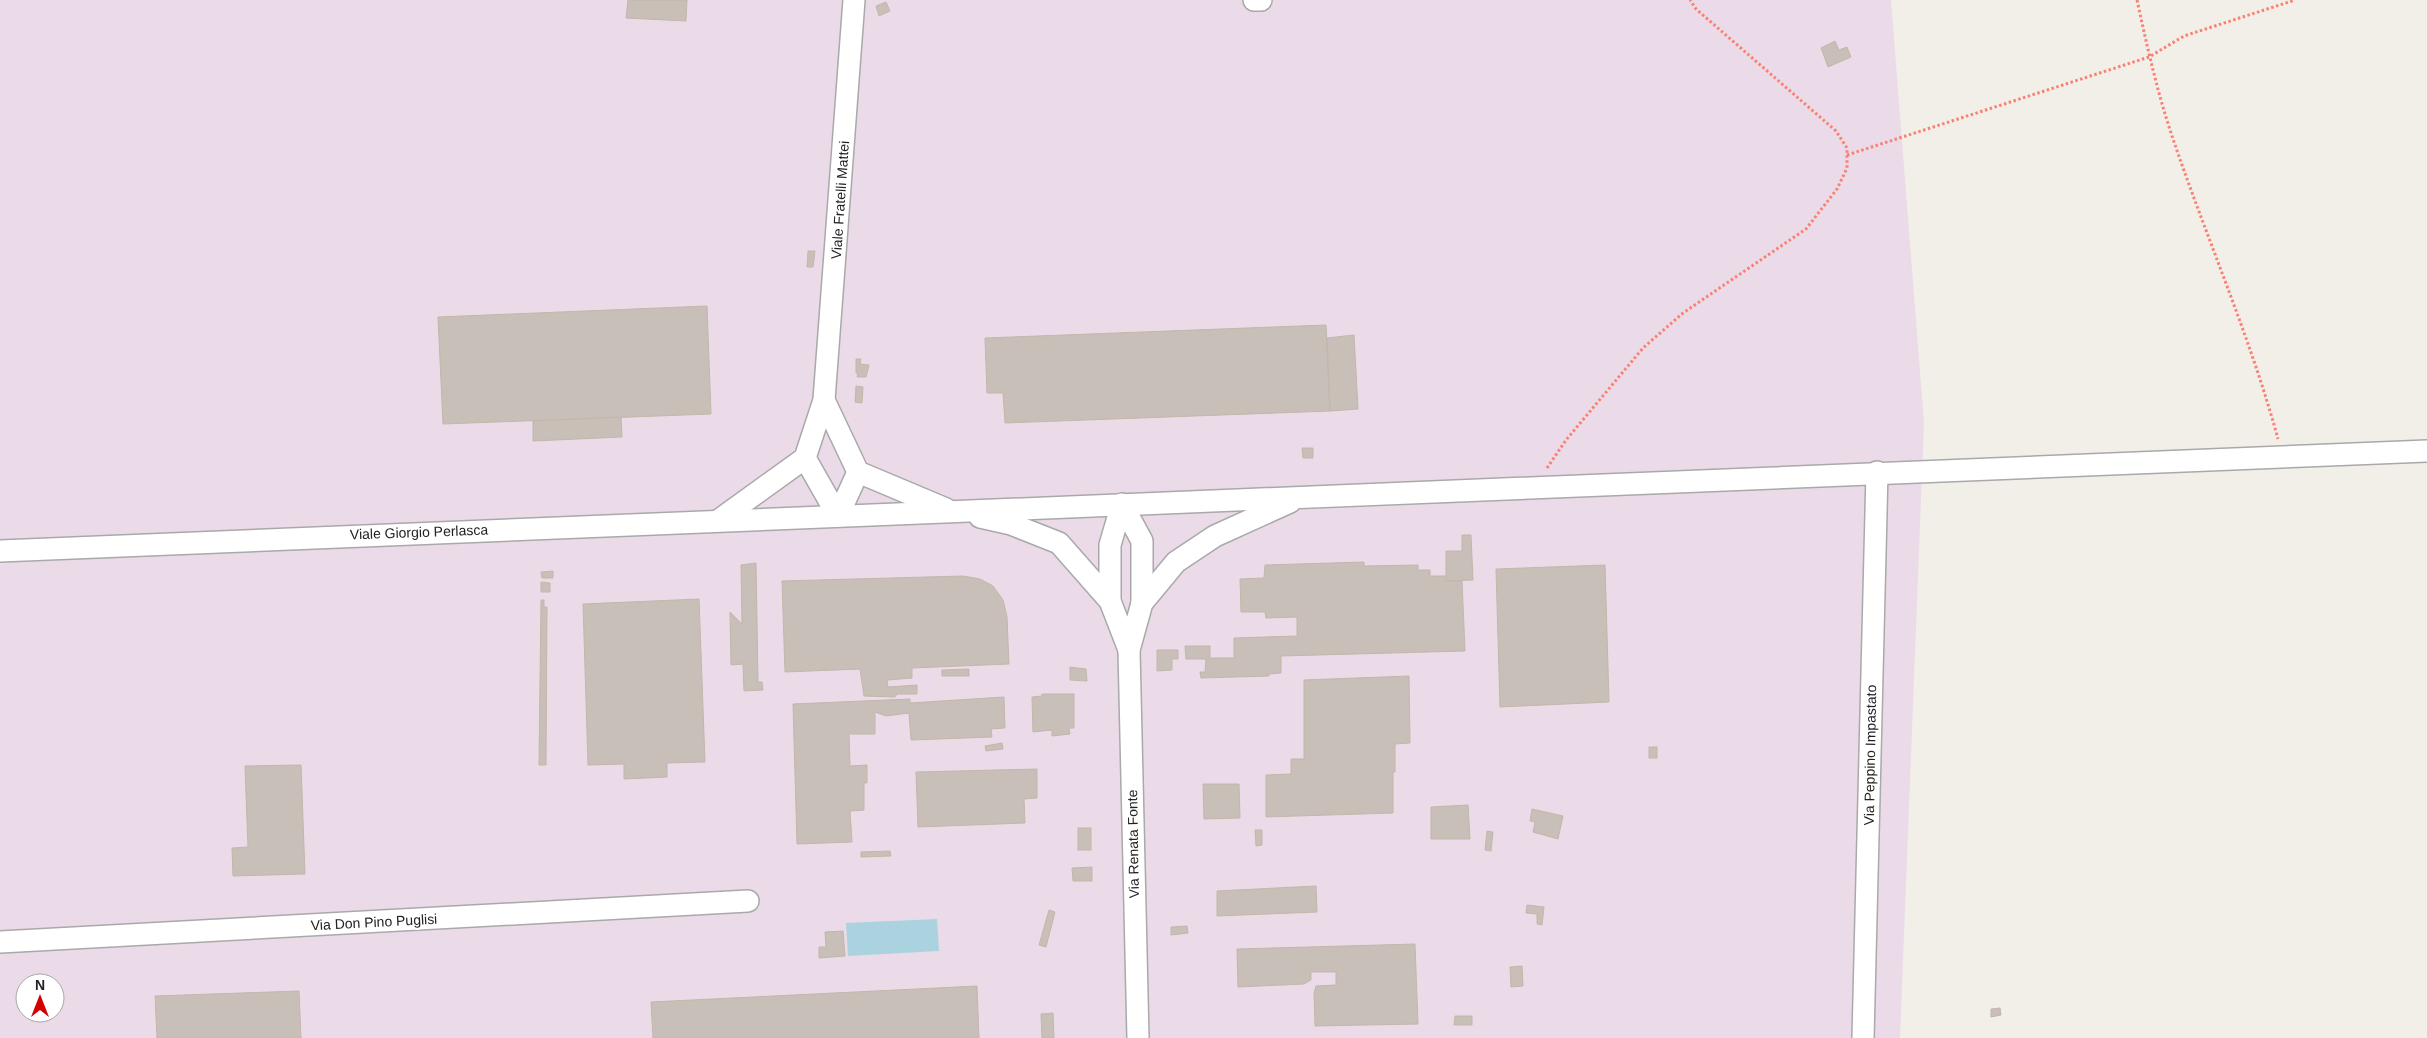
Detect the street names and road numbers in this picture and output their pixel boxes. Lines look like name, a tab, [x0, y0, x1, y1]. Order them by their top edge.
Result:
street label: Viale Fratelli Mattei	[828, 140, 852, 260]
street label: Viale Giorgio Perlasca	[350, 522, 489, 542]
street label: Via Peppino Impastato	[1861, 684, 1879, 825]
street label: Via Renata Fonte	[1124, 789, 1142, 898]
street label: Via Don Pino Puglisi	[310, 911, 438, 933]

